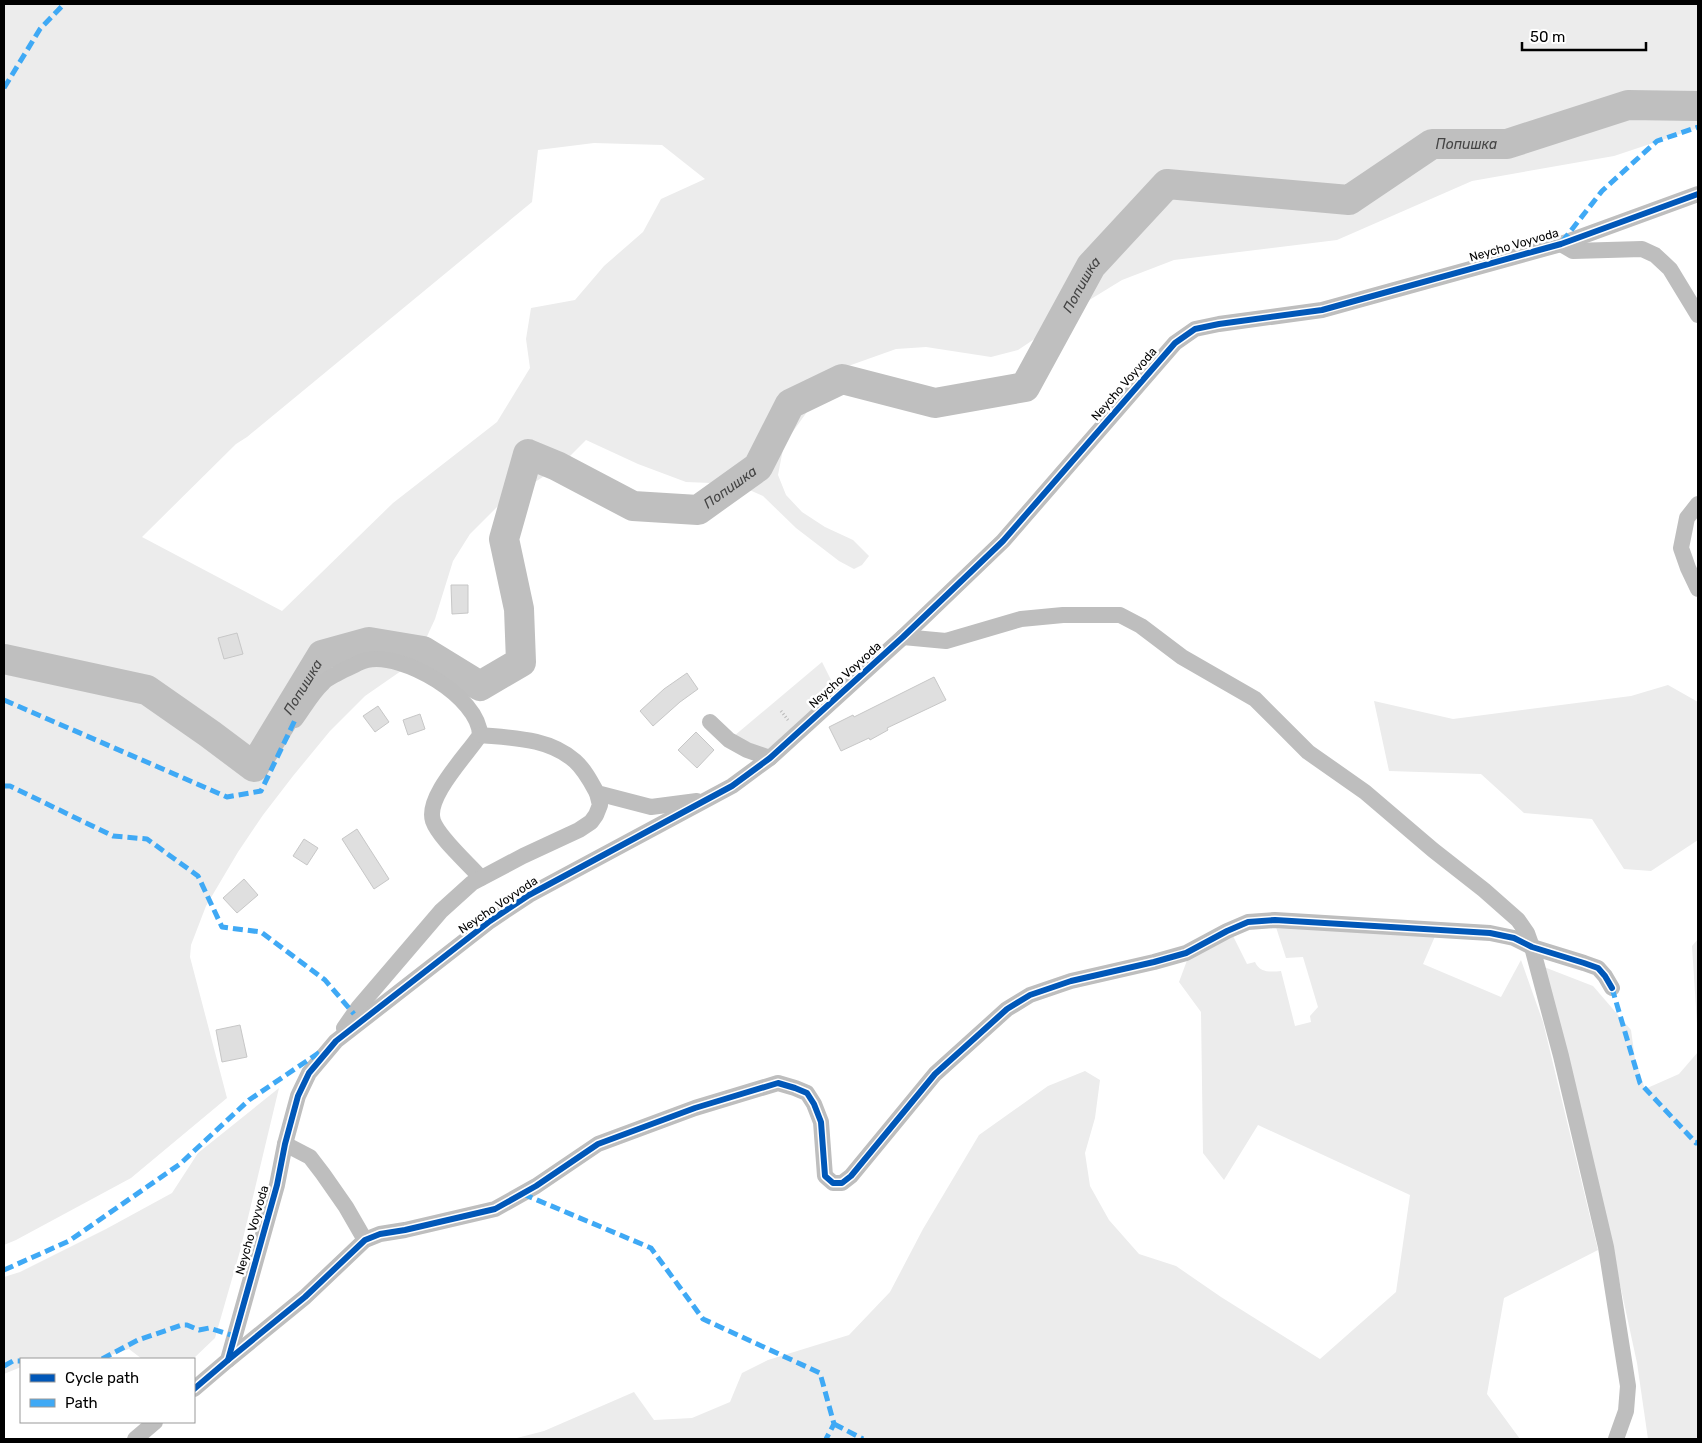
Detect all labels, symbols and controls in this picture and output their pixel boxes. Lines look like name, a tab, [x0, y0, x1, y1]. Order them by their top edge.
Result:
scale bar	[1522, 20, 1646, 52]
text: 50 m	[1530, 28, 1565, 46]
water label: Попишка	[1436, 136, 1497, 153]
street label: Neycho Voyvoda	[1468, 226, 1560, 264]
water label: Попишка	[1059, 253, 1104, 316]
street label: Neycho Voyvoda	[1088, 345, 1160, 423]
water label: Попишка	[701, 463, 760, 512]
street label: Neycho Voyvoda	[806, 639, 884, 711]
water label: Попишка	[280, 656, 326, 718]
street label: Neycho Voyvoda	[456, 873, 540, 937]
street label: Neycho Voyvoda	[233, 1184, 271, 1276]
legend	[20, 1358, 195, 1423]
text: Cycle path	[65, 1369, 139, 1387]
text: Path	[65, 1394, 98, 1412]

